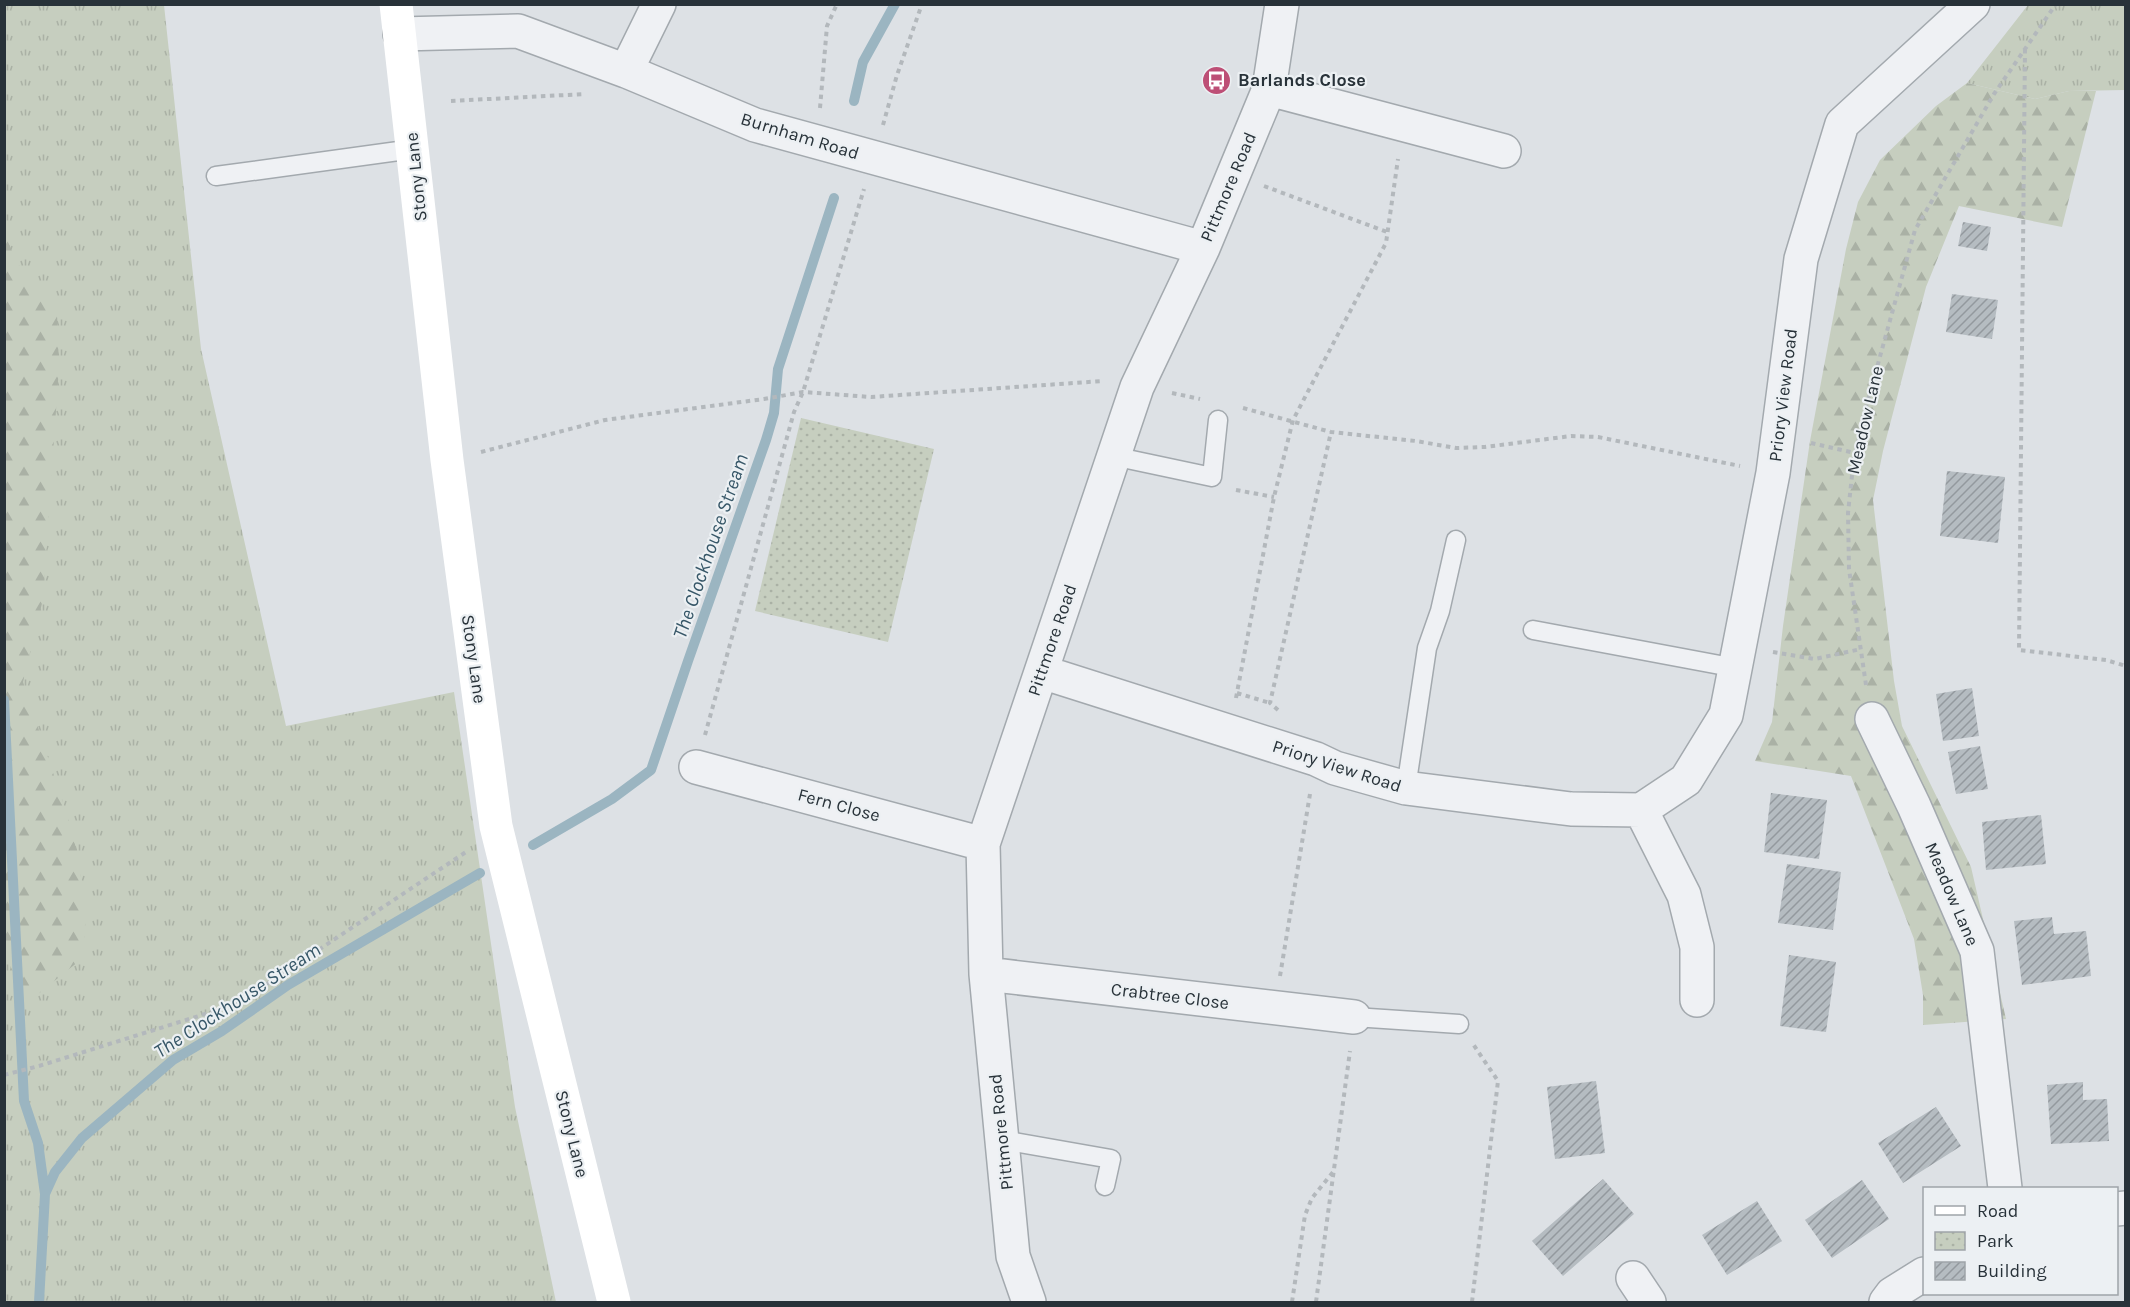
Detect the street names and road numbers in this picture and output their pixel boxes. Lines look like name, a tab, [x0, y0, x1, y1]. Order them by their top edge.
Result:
street label: Burnham Road	[738, 108, 862, 164]
street label: Pittmore Road	[1195, 129, 1261, 245]
street label: Stony Lane	[400, 131, 432, 223]
street label: Priory View Road	[1764, 327, 1802, 463]
street label: Meadow Lane	[1842, 364, 1888, 476]
street label: Pittmore Road	[1023, 581, 1081, 699]
street label: Stony Lane	[457, 613, 491, 705]
street label: Priory View Road	[1270, 735, 1404, 797]
street label: Fern Close	[795, 783, 883, 827]
street label: Meadow Lane	[1920, 839, 1984, 949]
street label: Crabtree Close	[1110, 978, 1230, 1014]
street label: Pittmore Road	[984, 1073, 1018, 1191]
street label: Stony Lane	[551, 1088, 593, 1180]

